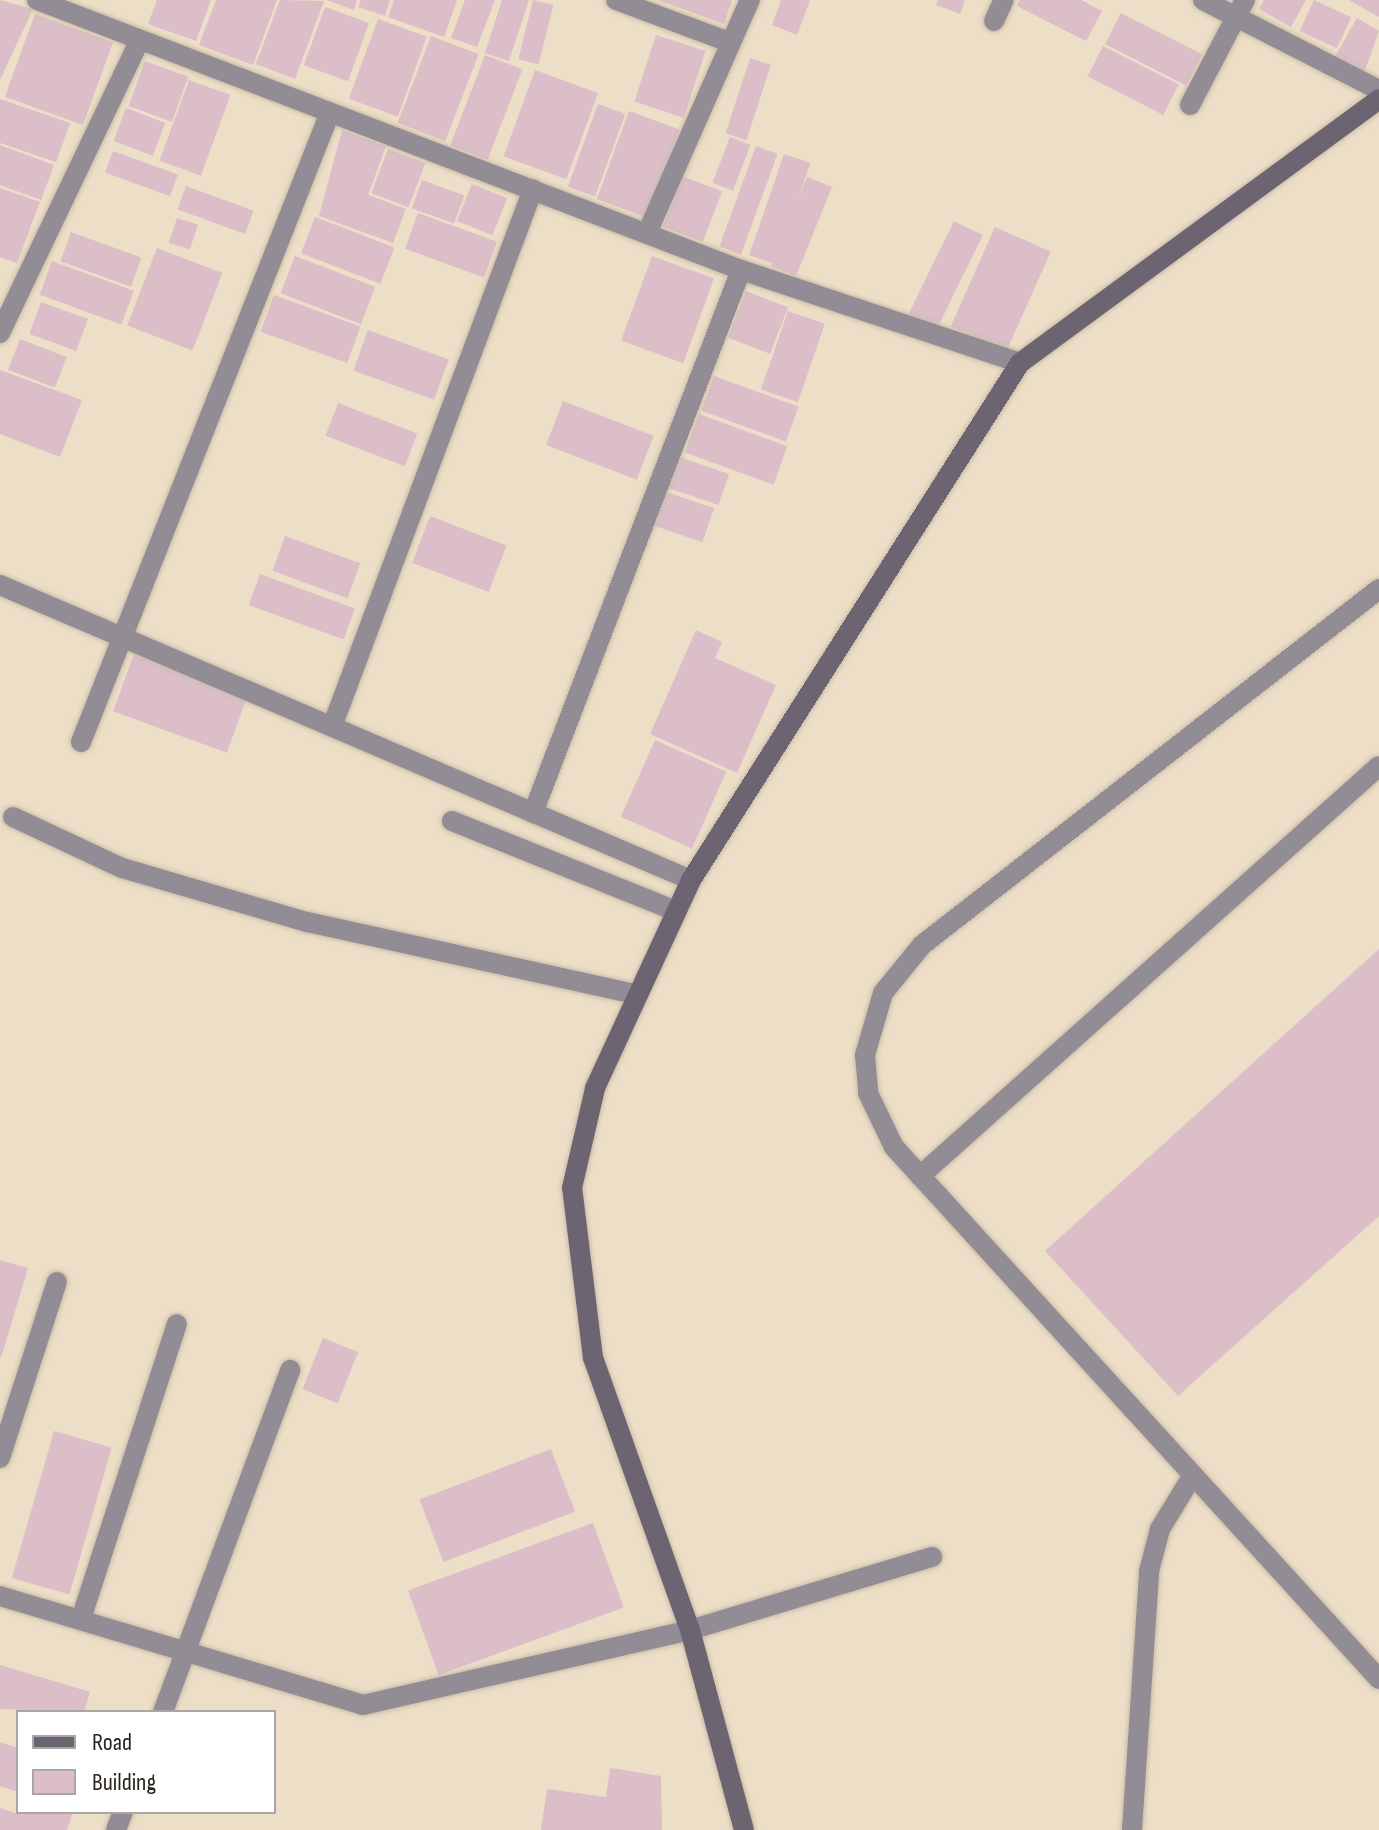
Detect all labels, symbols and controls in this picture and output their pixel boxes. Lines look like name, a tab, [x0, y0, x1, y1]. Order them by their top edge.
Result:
legend	[16, 1710, 276, 1814]
text: Road	[92, 1728, 132, 1757]
text: Building	[92, 1768, 156, 1797]

